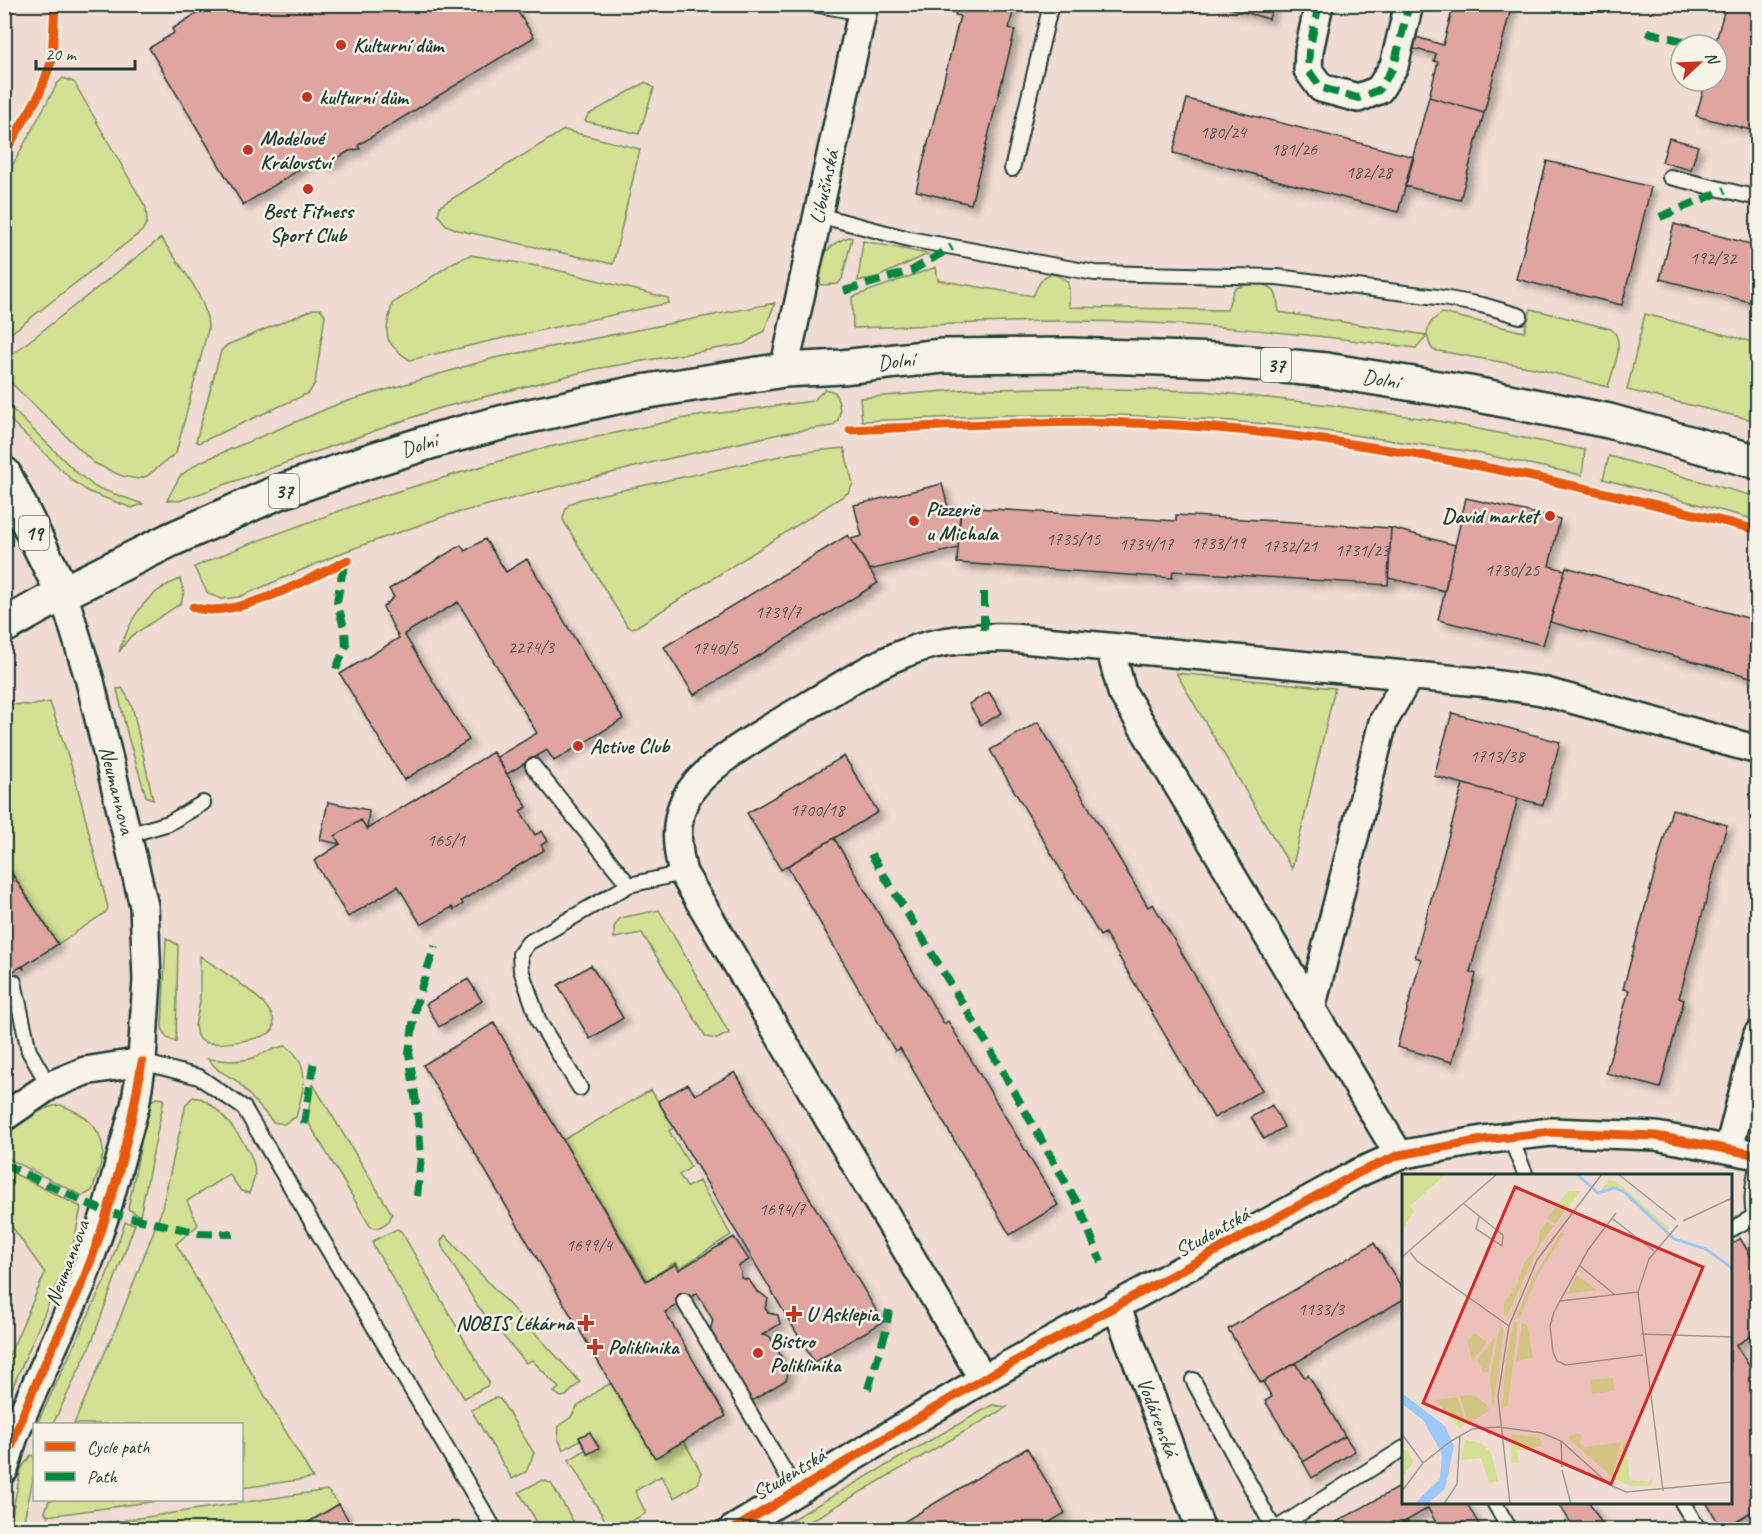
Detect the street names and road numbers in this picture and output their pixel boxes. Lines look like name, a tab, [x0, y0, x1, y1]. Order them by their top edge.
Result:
street label: Libušínská	[804, 146, 845, 226]
street label: Dolní	[876, 346, 920, 376]
road number: 37	[1261, 348, 1291, 382]
street label: Dolní	[1361, 363, 1405, 395]
street label: Dolní	[398, 426, 444, 463]
road number: 37	[269, 474, 299, 508]
road number: 19	[19, 516, 49, 550]
street label: Neumannova	[94, 743, 141, 838]
street label: Studentská	[1170, 1200, 1255, 1263]
street label: Neumannova	[39, 1215, 96, 1309]
street label: Vodárenská	[1131, 1374, 1186, 1462]
street label: Studentská	[748, 1441, 832, 1506]

